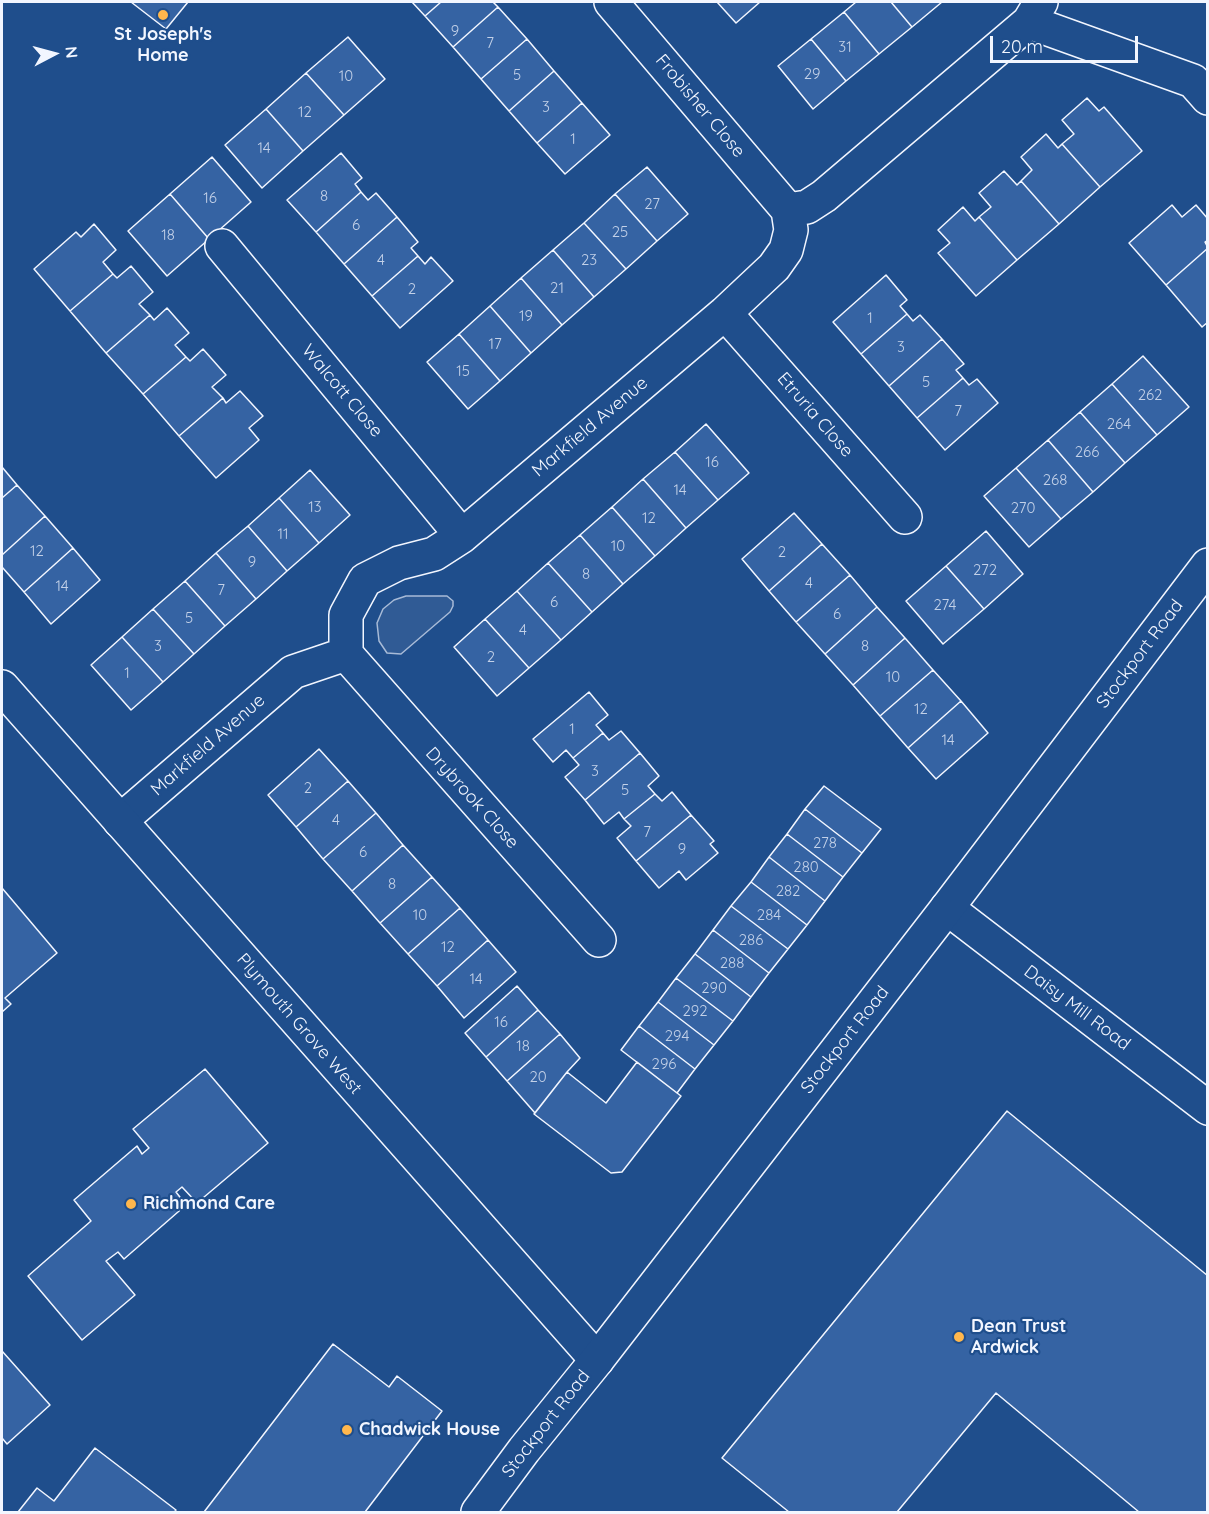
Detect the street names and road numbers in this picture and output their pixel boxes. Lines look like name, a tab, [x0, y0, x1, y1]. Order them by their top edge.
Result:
street label: Frobisher Close	[651, 50, 749, 162]
street label: Walcott Close	[297, 340, 387, 442]
street label: Etruria Close	[772, 368, 858, 462]
street label: Markfield Avenue	[528, 372, 652, 482]
street label: Stockport Road	[1092, 595, 1188, 713]
street label: Markfield Avenue	[147, 690, 269, 800]
street label: Drybrook Close	[421, 743, 523, 853]
street label: Plymouth Grove West	[232, 949, 366, 1099]
street label: Daisy Mill Road	[1019, 961, 1135, 1055]
street label: Stockport Road	[796, 982, 894, 1098]
street label: Stockport Road	[497, 1366, 595, 1482]

